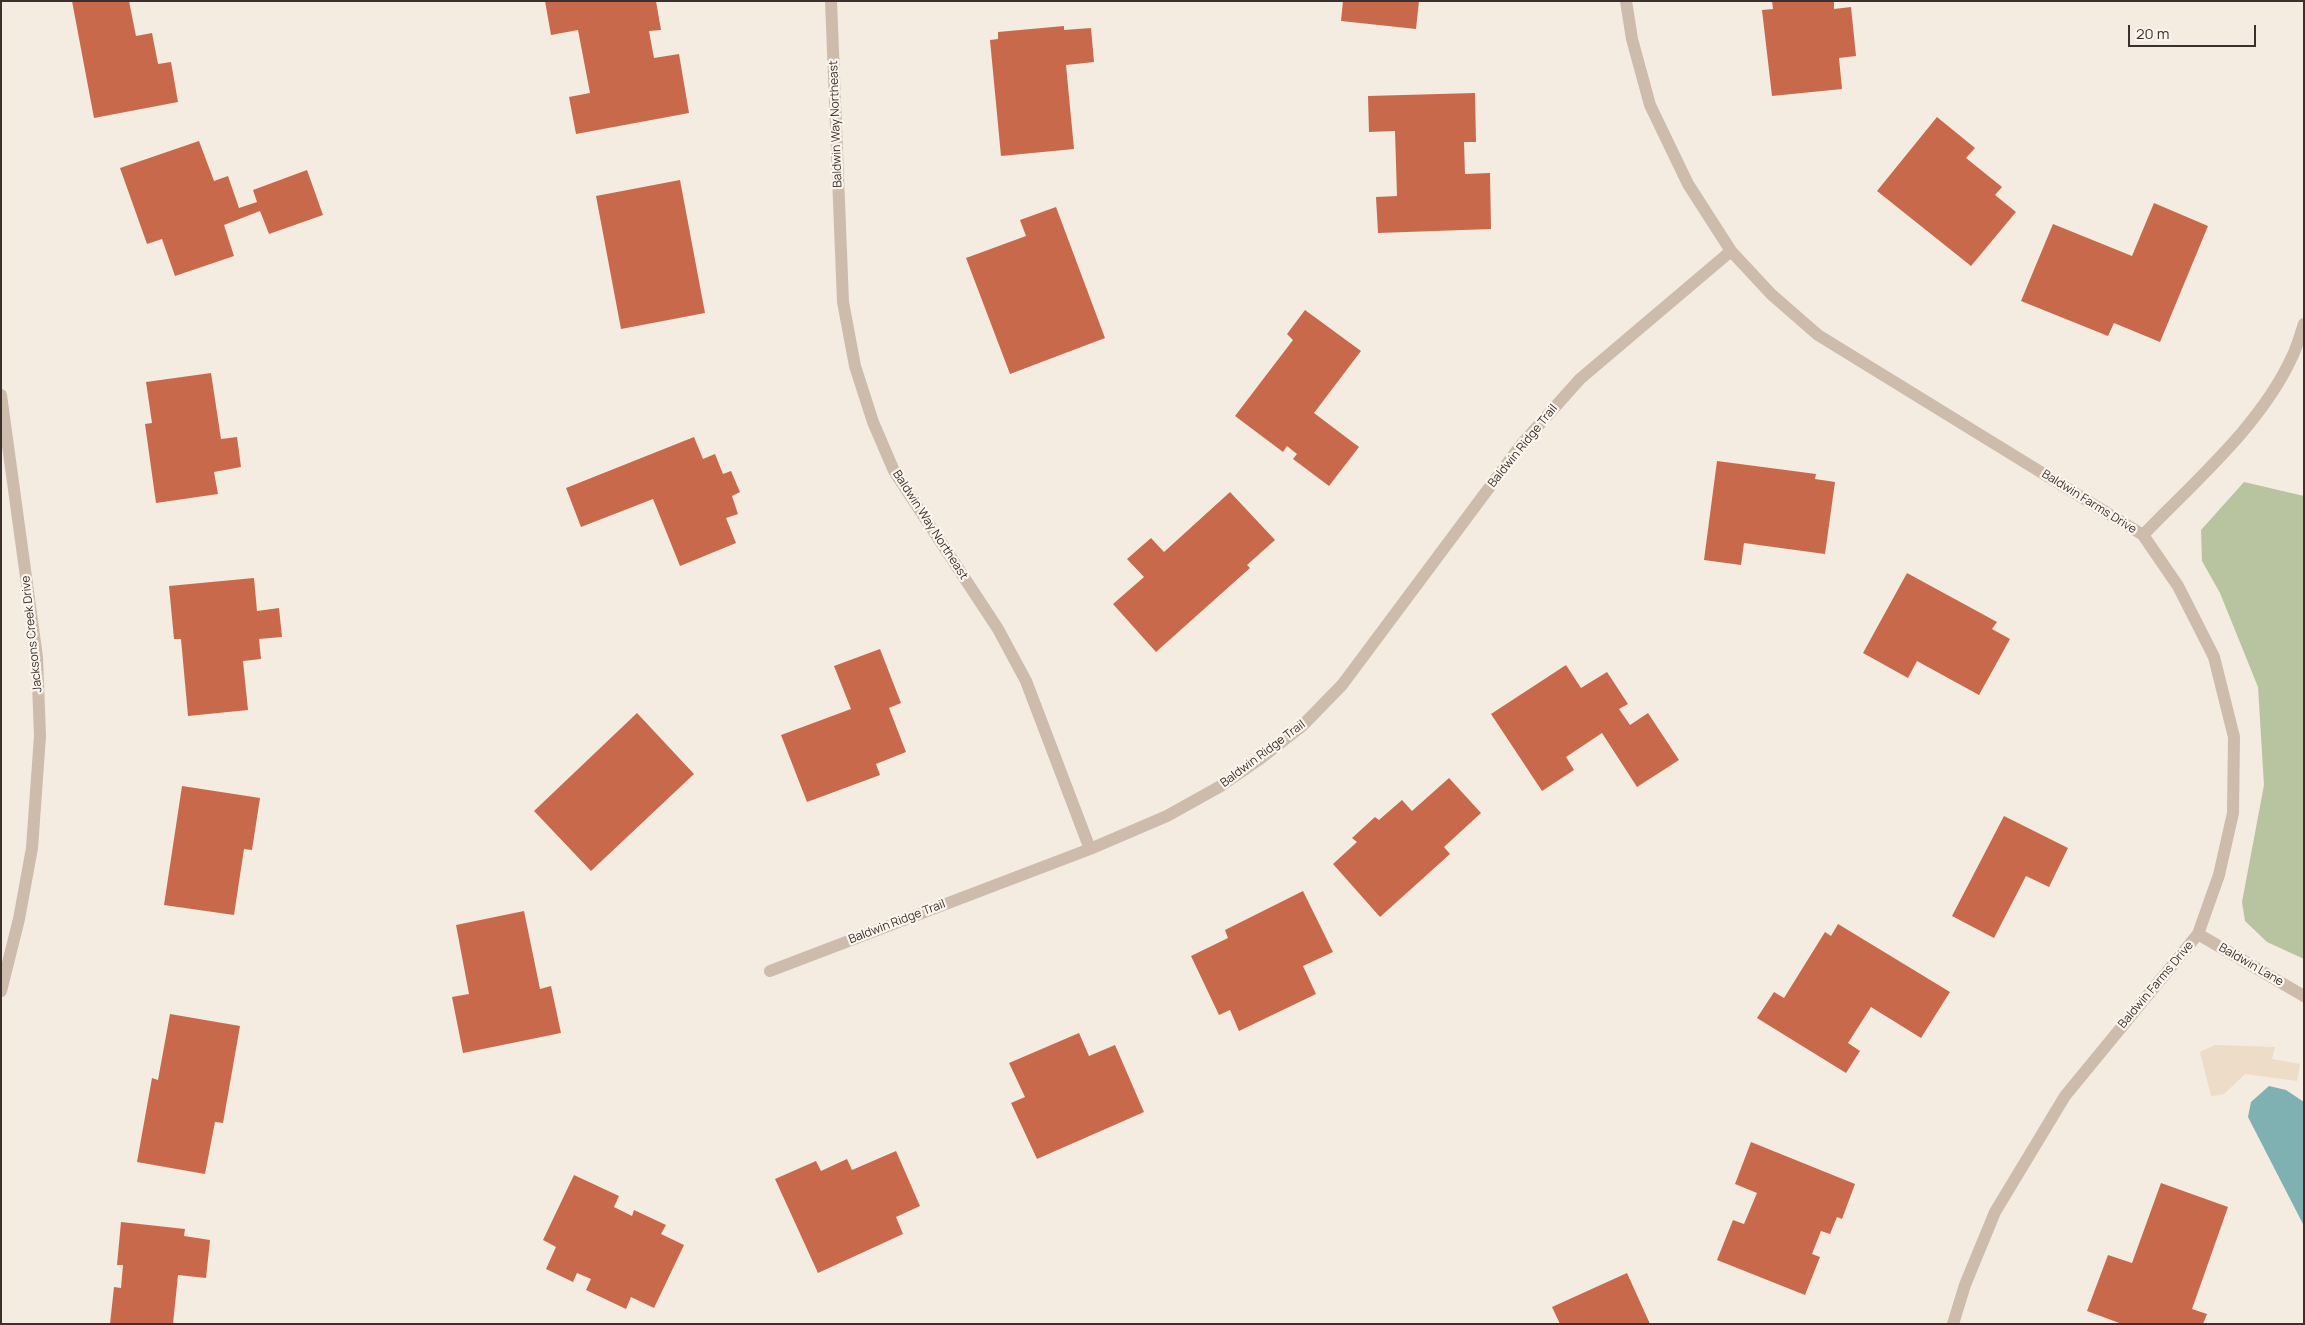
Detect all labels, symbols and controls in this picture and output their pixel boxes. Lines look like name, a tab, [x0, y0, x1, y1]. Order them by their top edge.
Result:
scale bar	[2130, 15, 2258, 47]
text: 20 m	[2136, 23, 2169, 44]
street label: Baldwin Way Northeast	[827, 60, 845, 188]
street label: Baldwin Ridge Trail	[1485, 402, 1561, 490]
street label: Baldwin Farms Drive	[2039, 467, 2139, 537]
street label: Baldwin Way Northeast	[889, 468, 971, 582]
street label: Jacksons Creek Drive	[19, 575, 45, 693]
street label: Baldwin Ridge Trail	[1218, 717, 1308, 791]
street label: Baldwin Ridge Trail	[847, 897, 947, 947]
street label: Baldwin Farms Drive	[2115, 939, 2197, 1031]
street label: Baldwin Lane	[2216, 941, 2286, 989]

